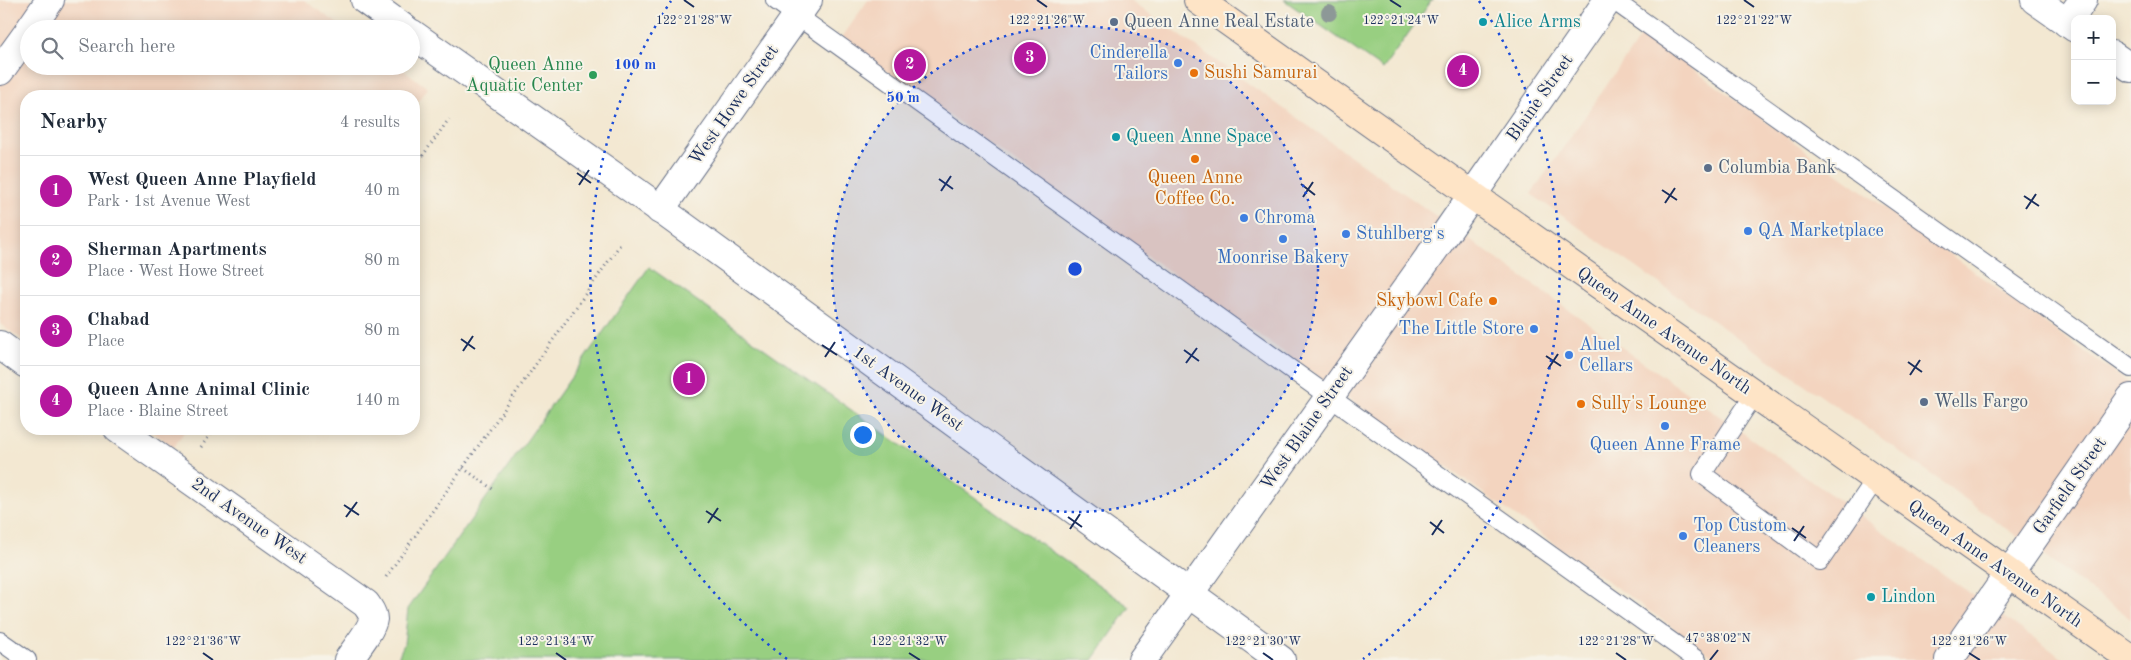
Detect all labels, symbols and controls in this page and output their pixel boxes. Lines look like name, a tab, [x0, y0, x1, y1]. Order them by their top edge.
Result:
place label: Queen Anne Real Estate	[1124, 13, 1314, 31]
place label: Alice Arms	[1493, 13, 1581, 31]
text: 122°21'28"W	[656, 15, 732, 27]
text: 122°21'26"W	[1009, 15, 1085, 27]
text: 122°21'24"W	[1363, 15, 1439, 27]
text: 122°21'22"W	[1716, 15, 1792, 27]
map controls	[2071, 15, 2116, 105]
button: +	[2071, 15, 2116, 60]
marker: Queen Anne Real Estate	[1108, 16, 1120, 28]
marker: Alice Arms	[1477, 16, 1489, 28]
search box	[20, 20, 420, 75]
icon: search	[38, 34, 66, 62]
text: Search here	[78, 38, 175, 57]
pin: 3	[1014, 39, 1046, 77]
street label: West Howe Street	[686, 42, 782, 168]
place label: Cinderella Tailors	[1089, 44, 1168, 83]
pin: 2	[894, 46, 926, 84]
street label: Blaine Street	[1503, 51, 1577, 145]
pin: 4	[1447, 52, 1479, 90]
place label: Queen Anne Aquatic Center	[466, 56, 584, 95]
marker: Cinderella Tailors	[1172, 57, 1184, 69]
text: 100 m	[614, 58, 656, 73]
button: −	[2071, 60, 2116, 105]
place label: Sushi Samurai	[1204, 64, 1318, 82]
marker: Sushi Samurai	[1188, 67, 1200, 79]
marker: Queen Anne Aquatic Center	[587, 69, 599, 81]
text: 50 m	[886, 91, 920, 106]
text: Nearby	[40, 112, 108, 133]
text: 4 results	[340, 115, 400, 131]
place label: Queen Anne Space	[1126, 128, 1272, 146]
marker: Queen Anne Space	[1110, 131, 1122, 143]
marker: Queen Anne Coffee Co.	[1189, 153, 1201, 165]
place label: Columbia Bank	[1718, 159, 1836, 177]
marker: Columbia Bank	[1702, 162, 1714, 174]
place label: Queen Anne Coffee Co.	[1147, 169, 1243, 208]
text: West Queen Anne Playfield	[87, 171, 317, 190]
text: 1	[51, 183, 61, 199]
text: 40 m	[364, 183, 400, 199]
text: Park · 1st Avenue West	[87, 194, 250, 210]
place label: Chroma	[1254, 209, 1315, 227]
marker: Chroma	[1238, 212, 1250, 224]
place label: QA Marketplace	[1758, 222, 1884, 240]
place label: Stuhlberg's	[1356, 225, 1445, 243]
marker: QA Marketplace	[1742, 225, 1754, 237]
marker: Stuhlberg's	[1340, 228, 1352, 240]
marker: Moonrise Bakery	[1277, 233, 1289, 245]
text: Sherman Apartments	[87, 241, 267, 260]
place label: Moonrise Bakery	[1217, 249, 1349, 267]
text: 2	[51, 253, 61, 269]
text: 80 m	[364, 253, 400, 269]
centre of rings	[1066, 260, 1084, 278]
text: Place · West Howe Street	[87, 264, 264, 280]
street label: Queen Anne Avenue North	[1573, 264, 1755, 398]
place label: Skybowl Cafe	[1376, 292, 1483, 310]
marker: Skybowl Cafe	[1487, 295, 1499, 307]
text: Chabad	[87, 311, 150, 330]
place label: The Little Store	[1398, 320, 1524, 338]
text: 3	[51, 323, 61, 339]
text: 80 m	[364, 323, 400, 339]
marker: The Little Store	[1528, 323, 1540, 335]
text: Place	[87, 334, 124, 350]
place label: Aluel Cellars	[1579, 336, 1633, 375]
street label: 1st Avenue West	[849, 343, 967, 435]
marker: Aluel Cellars	[1563, 349, 1575, 361]
pin: 1	[673, 360, 705, 398]
street label: West Blaine Street	[1258, 363, 1356, 493]
text: Queen Anne Animal Clinic	[87, 381, 310, 400]
text: 4	[51, 393, 61, 409]
text: 140 m	[355, 393, 400, 409]
place label: Wells Fargo	[1934, 393, 2028, 411]
place label: Sully's Lounge	[1591, 395, 1707, 413]
marker: Wells Fargo	[1918, 396, 1930, 408]
marker: Sully's Lounge	[1575, 398, 1587, 410]
text: Place · Blaine Street	[87, 404, 228, 420]
marker: Queen Anne Frame	[1659, 420, 1671, 432]
your location	[850, 422, 876, 448]
street label: Garfield Street	[2030, 434, 2110, 538]
place label: Queen Anne Frame	[1589, 436, 1741, 454]
street label: 2nd Avenue West	[188, 474, 310, 568]
street label: Queen Anne Avenue North	[1904, 497, 2086, 631]
place label: Top Custom Cleaners	[1693, 517, 1787, 556]
marker: Top Custom Cleaners	[1677, 530, 1689, 542]
place label: Lindon	[1881, 588, 1936, 606]
marker: Lindon	[1865, 591, 1877, 603]
text: 47°38'02"N	[1685, 633, 1751, 645]
text: 122°21'36"W	[165, 636, 241, 648]
text: 122°21'34"W	[518, 636, 594, 648]
text: 122°21'32"W	[871, 636, 947, 648]
text: 122°21'30"W	[1225, 636, 1301, 648]
text: 122°21'28"W	[1578, 636, 1654, 648]
text: 122°21'26"W	[1931, 636, 2007, 648]

